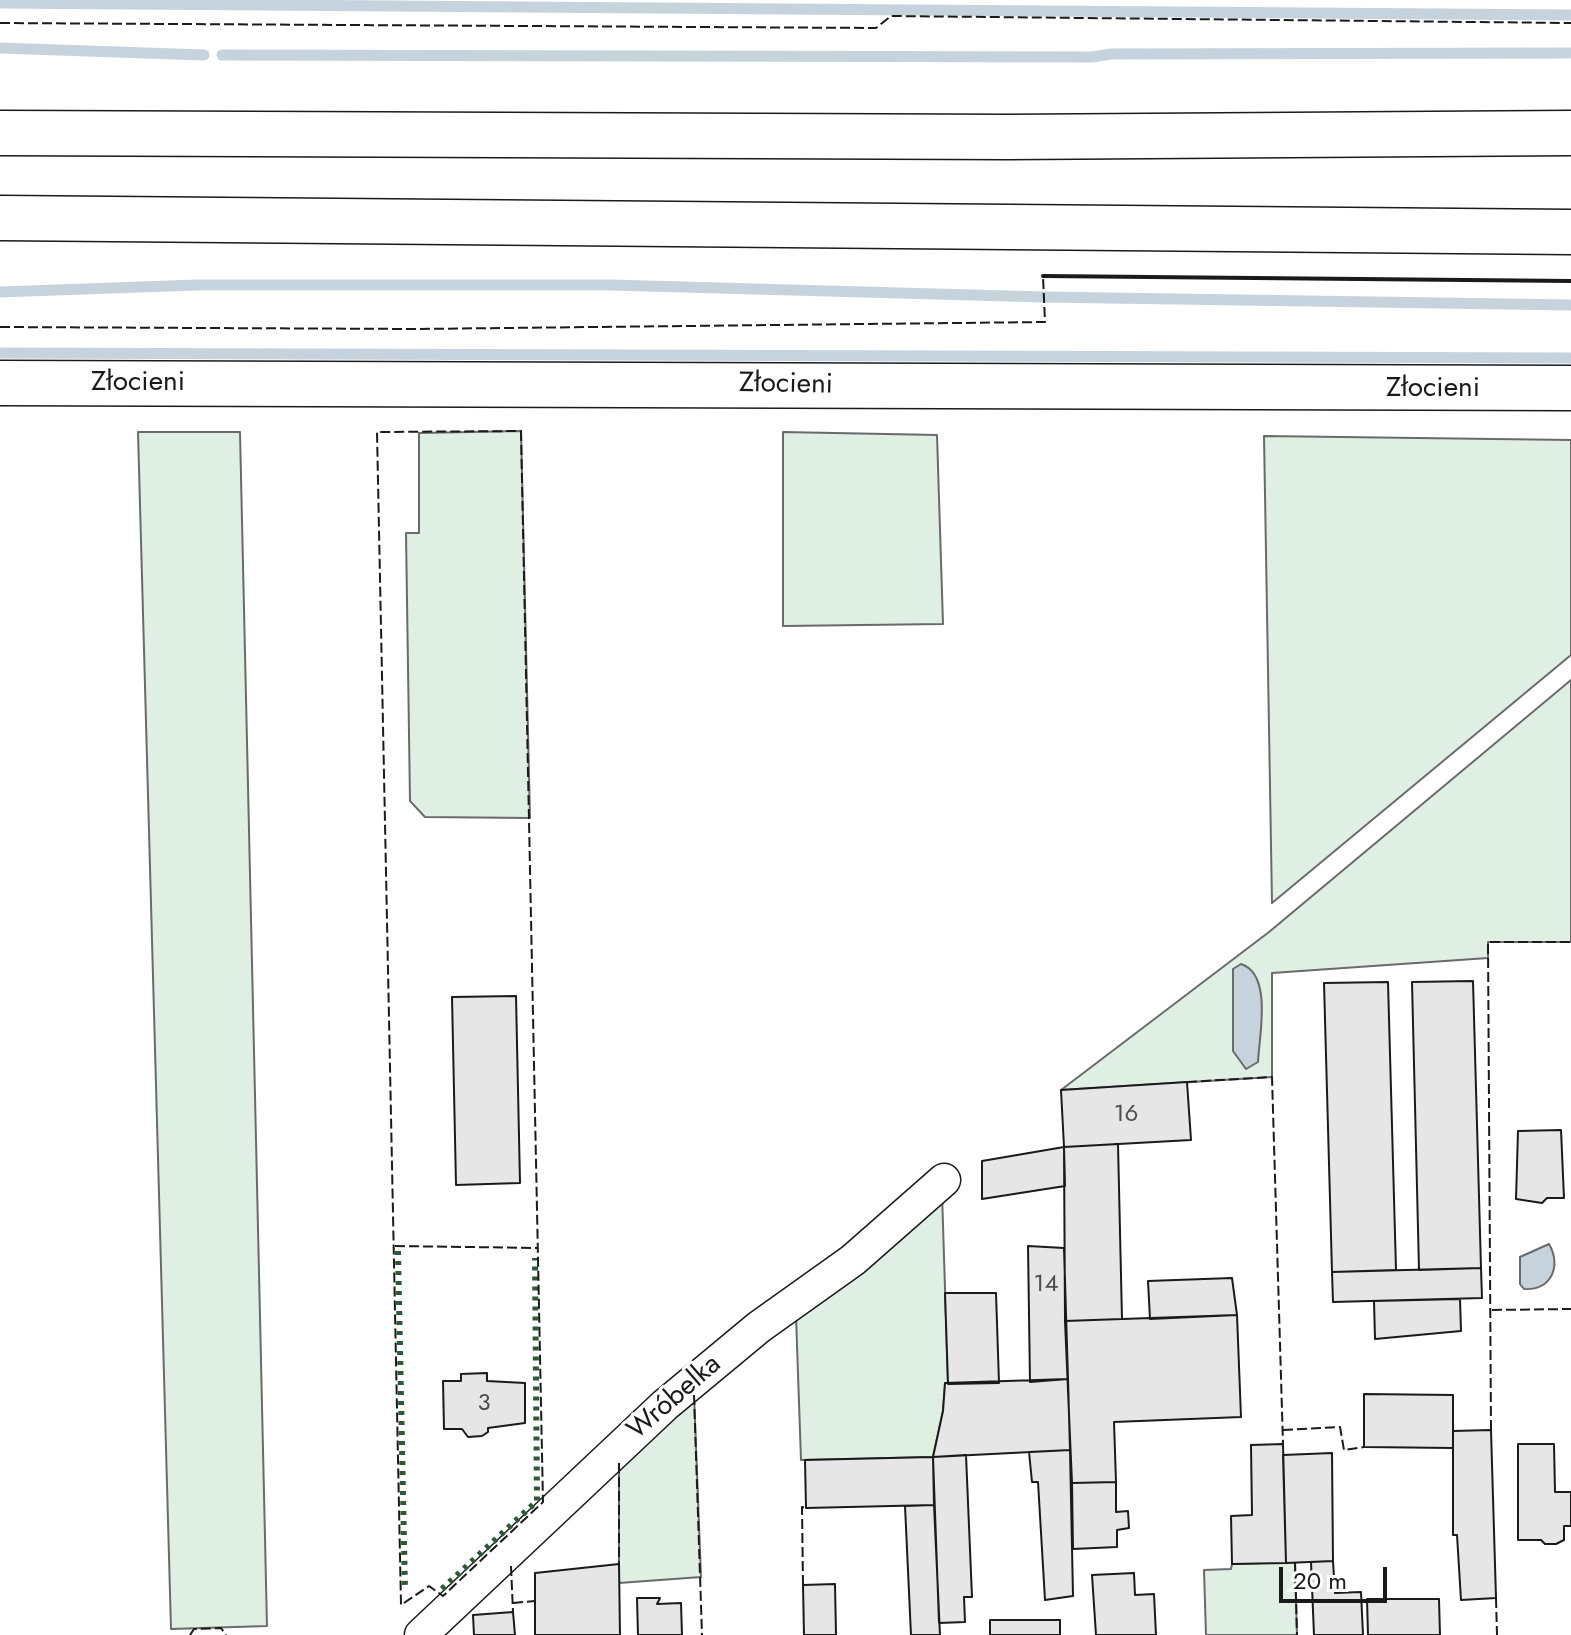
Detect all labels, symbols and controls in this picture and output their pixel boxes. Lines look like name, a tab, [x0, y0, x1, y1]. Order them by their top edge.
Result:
street label: Złocieni	[91, 366, 185, 400]
street label: Złocieni	[739, 367, 833, 403]
street label: Złocieni	[1386, 372, 1480, 406]
house number: 16	[1114, 1101, 1138, 1129]
house number: 14	[1034, 1271, 1058, 1299]
street label: Wróbelka	[621, 1348, 729, 1448]
house number: 3	[477, 1390, 491, 1418]
scale bar	[1283, 1551, 1391, 1601]
text: 20 m	[1293, 1563, 1347, 1598]

